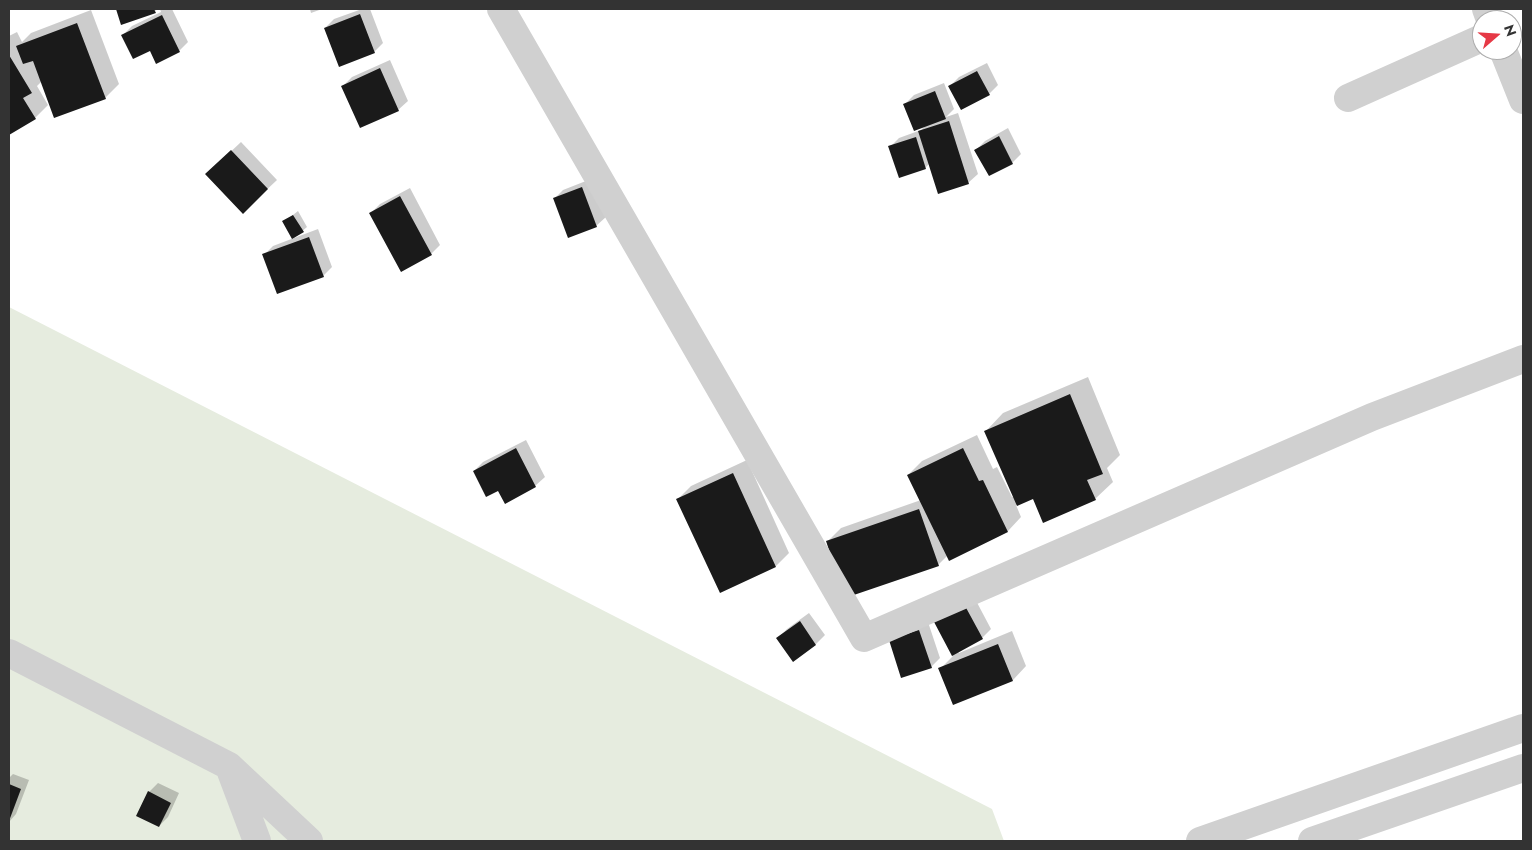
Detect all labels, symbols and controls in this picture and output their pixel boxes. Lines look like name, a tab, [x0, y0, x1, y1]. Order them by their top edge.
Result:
north arrow	[1472, 10, 1522, 60]
text: N	[1499, 22, 1522, 39]

